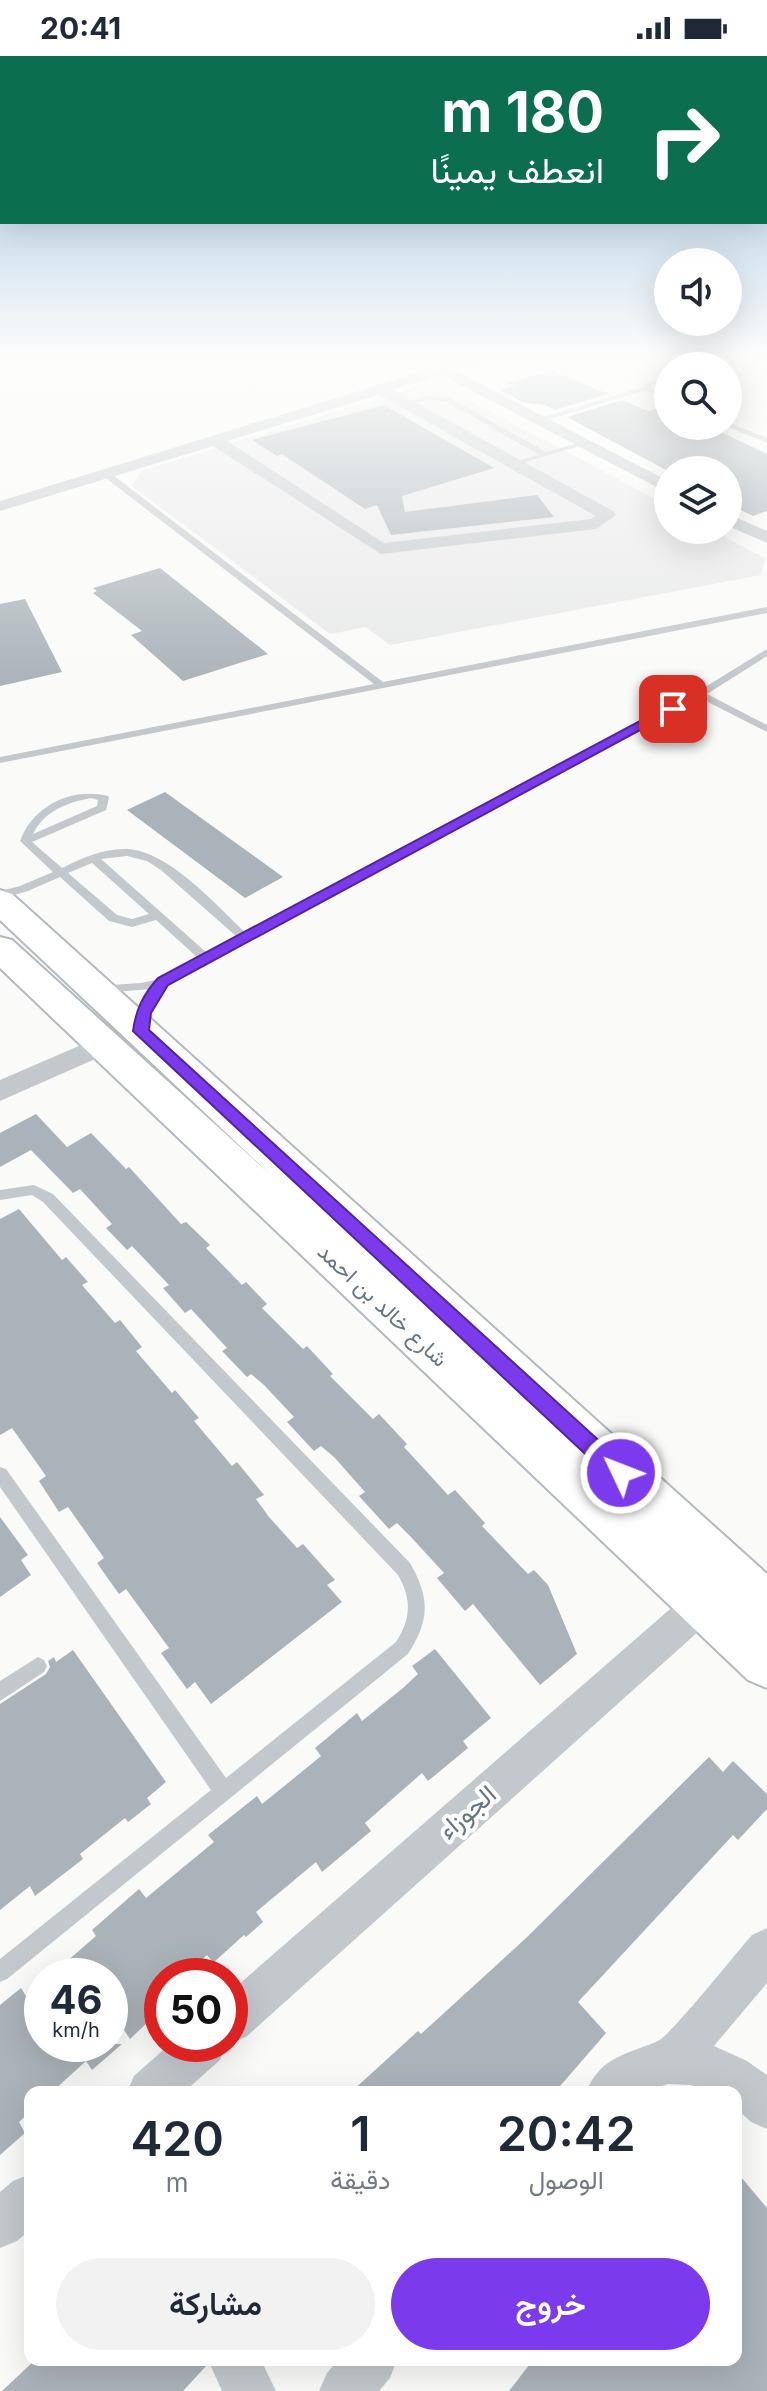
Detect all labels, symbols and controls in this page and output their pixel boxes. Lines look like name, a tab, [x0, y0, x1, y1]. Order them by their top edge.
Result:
text: 20:41	[40, 10, 121, 46]
text: 180 m	[441, 78, 604, 146]
icon: right	[632, 88, 736, 192]
text: انعطف يمينًا	[430, 148, 604, 192]
map controls	[654, 248, 742, 544]
button: sound	[654, 248, 742, 336]
button: search	[654, 352, 742, 440]
button: layers	[654, 456, 742, 544]
pin	[639, 675, 707, 743]
icon: arrive	[651, 687, 695, 731]
street label: شارع خالد بن احمد	[311, 1238, 453, 1373]
position arrow	[579, 1431, 663, 1515]
street label: الجوزاء	[431, 1778, 503, 1846]
speed limit sign: 50	[144, 1958, 248, 2062]
text: 46	[49, 1975, 103, 2024]
text: km/h	[52, 2018, 100, 2042]
text: 1	[350, 2104, 371, 2163]
text: 20:42	[497, 2104, 636, 2163]
text: 420	[130, 2109, 224, 2168]
text: دقيقة	[330, 2164, 391, 2195]
text: الوصول	[529, 2164, 604, 2195]
text: m	[166, 2167, 189, 2198]
button: مشاركة	[56, 2258, 375, 2350]
button: خروج	[391, 2258, 710, 2350]

